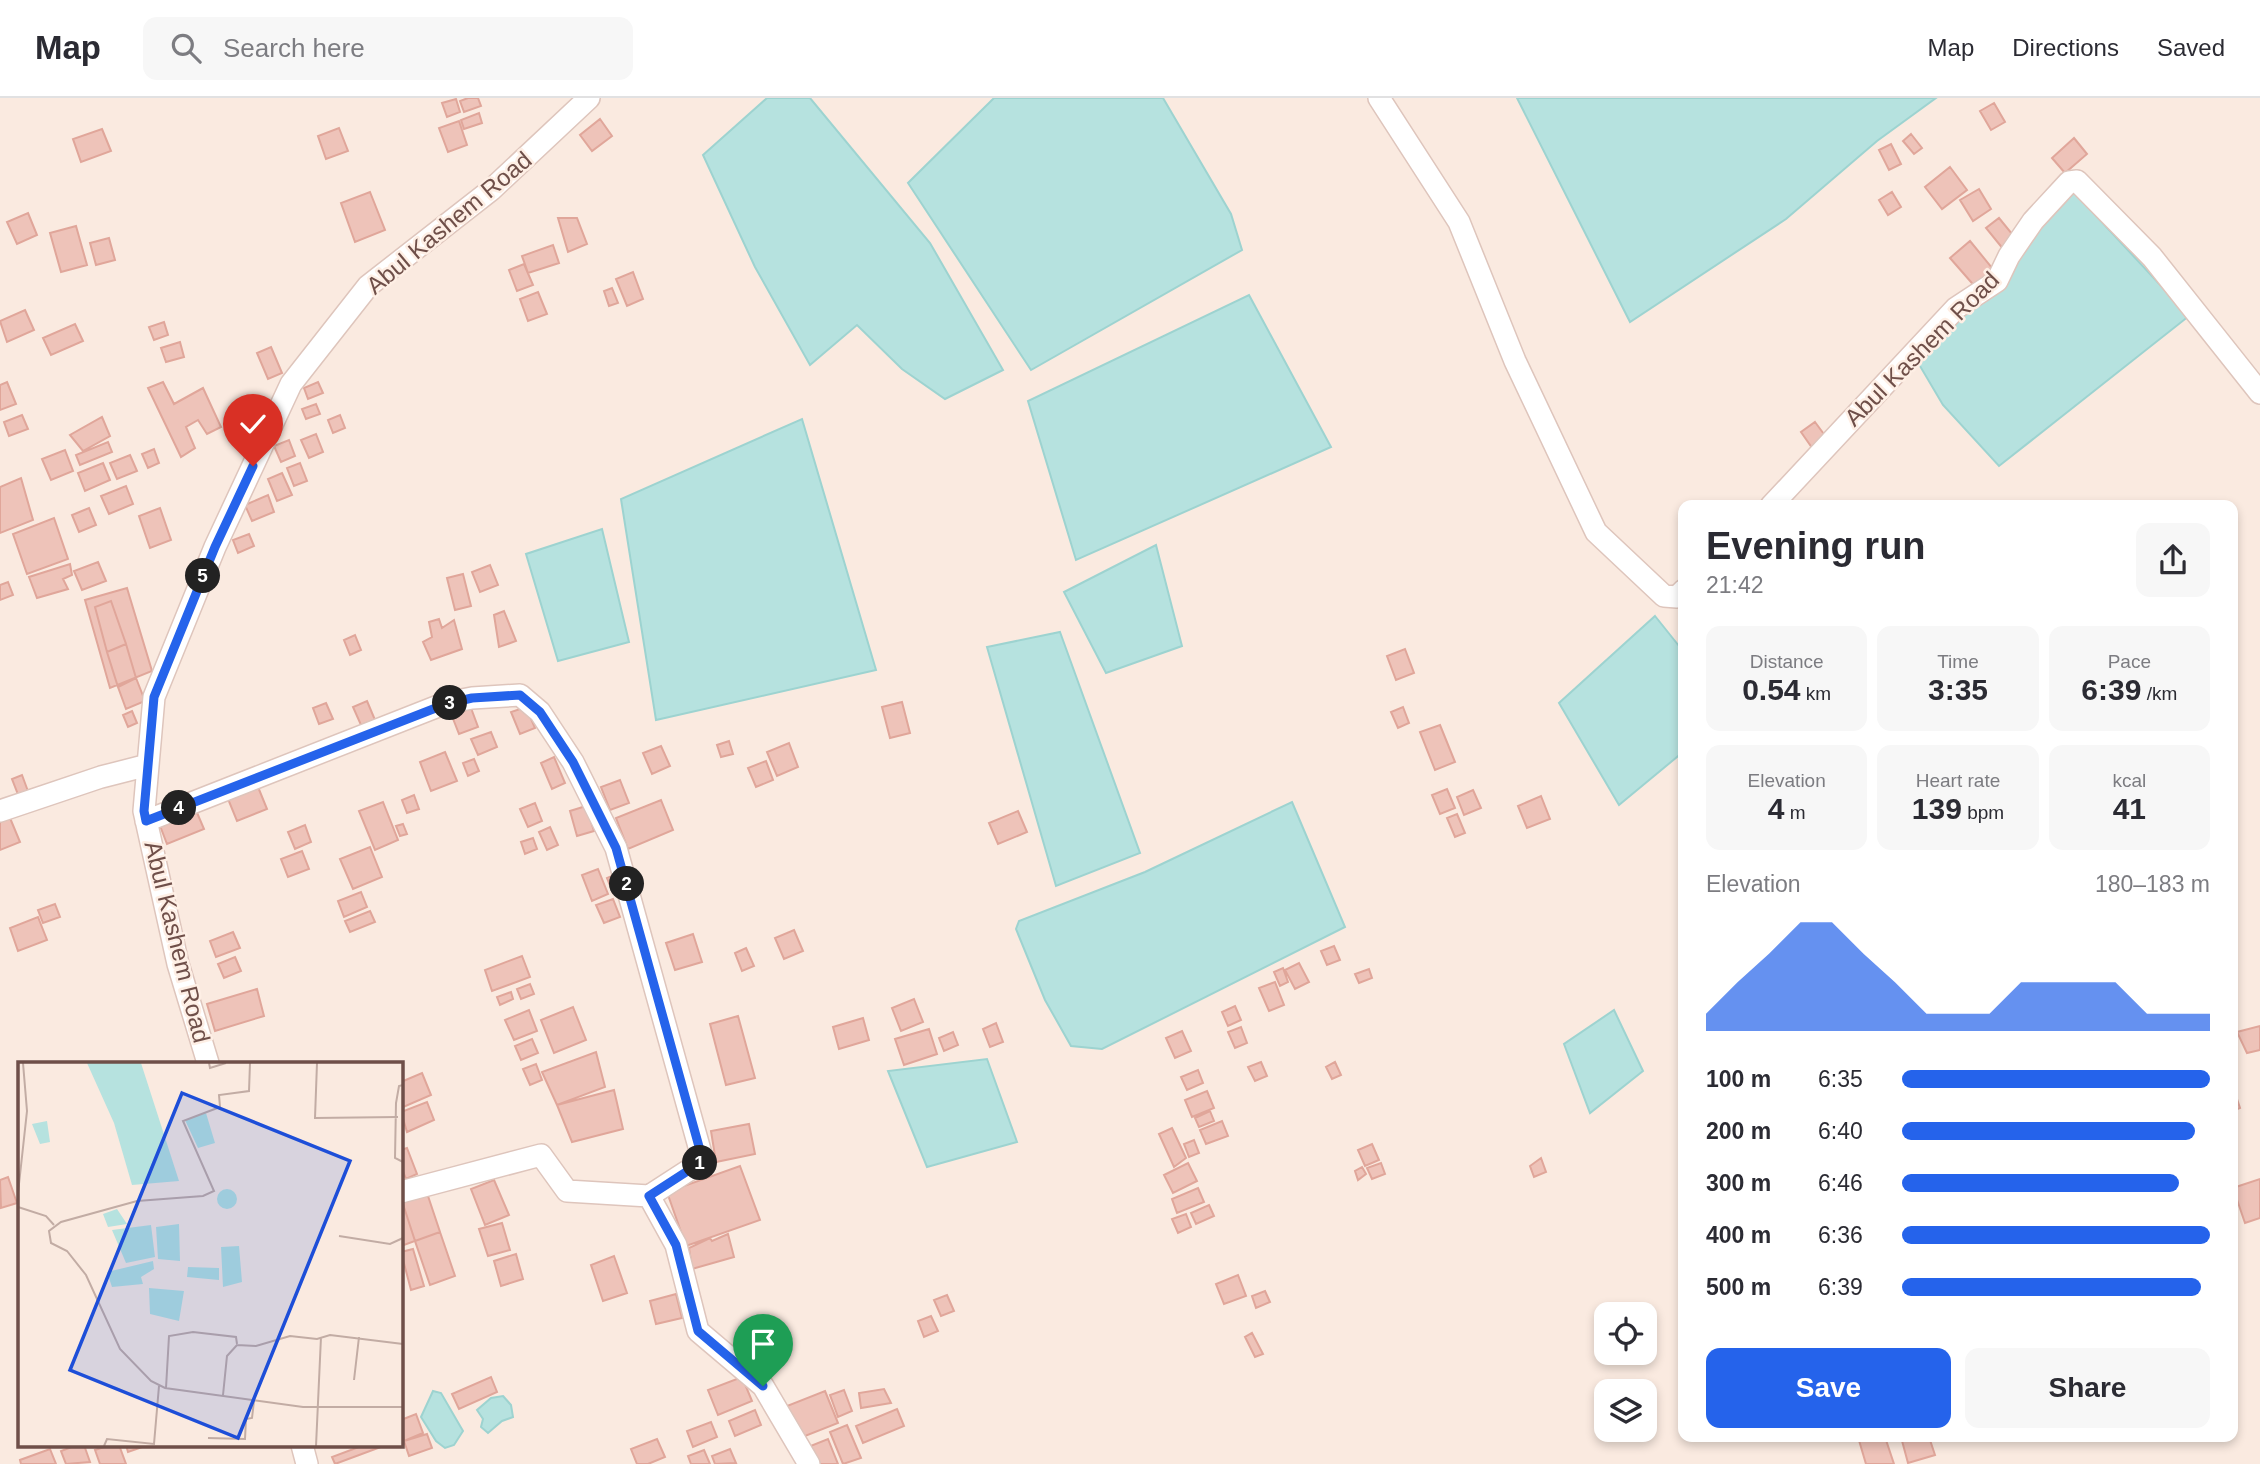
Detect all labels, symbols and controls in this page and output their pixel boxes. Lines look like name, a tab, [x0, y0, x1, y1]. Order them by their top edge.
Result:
search box	[143, 17, 633, 80]
text: Map	[35, 29, 101, 66]
icon: search	[167, 29, 205, 67]
text: Search here	[223, 33, 365, 63]
text: Map	[1928, 34, 1974, 61]
text: Directions	[2012, 34, 2119, 61]
text: Saved	[2157, 34, 2225, 61]
street label: Abul Kashem Road	[361, 146, 537, 299]
street label: Abul Kashem Road	[1839, 266, 2004, 431]
pin	[223, 394, 283, 466]
icon: check	[234, 405, 272, 443]
button: share	[2136, 523, 2210, 597]
text: Evening run	[1706, 525, 1926, 567]
pin: 5	[186, 559, 220, 594]
text: 5	[197, 565, 208, 586]
text: 21:42	[1706, 572, 1764, 598]
text: Distance	[1750, 651, 1824, 672]
text: Time	[1937, 651, 1979, 672]
text: Pace	[2108, 651, 2151, 672]
text: 0.54	[1742, 673, 1801, 706]
text: 3:35	[1928, 673, 1988, 706]
text: 6:39	[2081, 673, 2141, 706]
text: km	[1801, 683, 1831, 704]
text: /km	[2141, 683, 2177, 704]
pin: 3	[433, 686, 468, 720]
text: 3	[444, 692, 455, 713]
text: Elevation	[1748, 770, 1826, 791]
text: Heart rate	[1916, 770, 2000, 791]
text: kcal	[2112, 770, 2146, 791]
pin: 4	[162, 790, 196, 826]
text: 4	[1768, 792, 1784, 825]
text: 139	[1912, 792, 1962, 825]
text: 41	[2113, 792, 2146, 825]
text: 4	[173, 797, 184, 818]
text: m	[1784, 802, 1806, 823]
text: bpm	[1962, 802, 2004, 823]
street label: Abul Kashem Road	[139, 838, 216, 1045]
pin: 2	[610, 866, 644, 902]
text: Elevation	[1706, 871, 1801, 897]
text: 180–183 m	[2095, 871, 2210, 897]
text: 2	[621, 873, 632, 894]
inset map	[18, 1062, 402, 1446]
text: 100 m	[1706, 1066, 1771, 1092]
text: 6:35	[1818, 1066, 1863, 1092]
text: 200 m	[1706, 1118, 1771, 1144]
text: 6:40	[1818, 1118, 1863, 1144]
pin: 1	[682, 1146, 718, 1180]
text: 1	[694, 1152, 705, 1173]
text: 300 m	[1706, 1170, 1771, 1196]
text: 6:46	[1818, 1170, 1863, 1196]
text: 400 m	[1706, 1222, 1771, 1248]
text: 6:36	[1818, 1222, 1863, 1248]
text: 500 m	[1706, 1274, 1771, 1300]
text: 6:39	[1818, 1274, 1863, 1300]
map controls	[1594, 1302, 1657, 1442]
button: locate	[1594, 1302, 1657, 1365]
pin	[733, 1314, 793, 1386]
icon: arrive	[744, 1325, 782, 1363]
button: Save	[1706, 1348, 1951, 1428]
button: Share	[1965, 1348, 2210, 1428]
button: layers	[1594, 1379, 1657, 1442]

